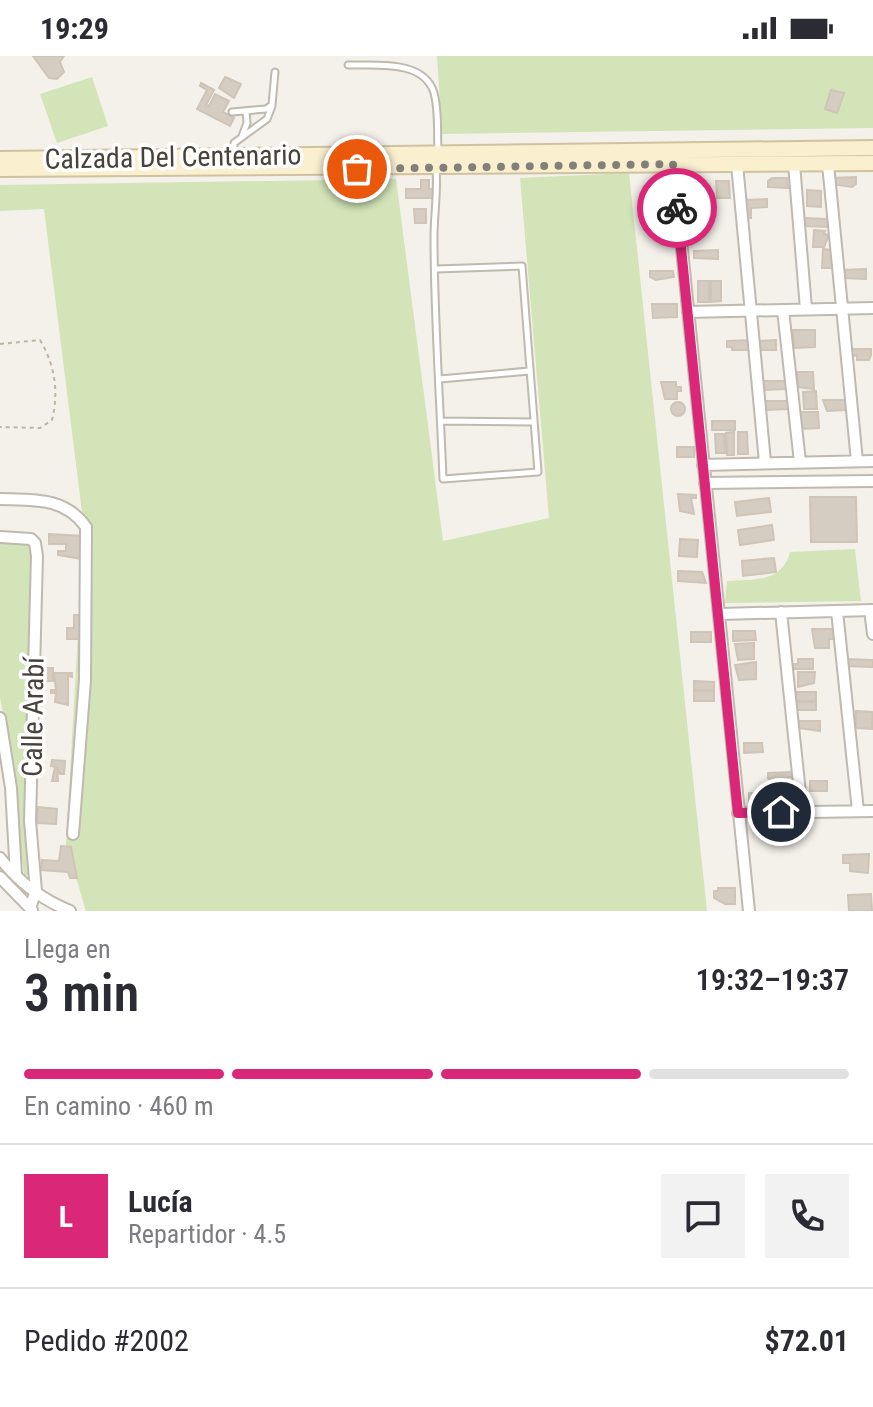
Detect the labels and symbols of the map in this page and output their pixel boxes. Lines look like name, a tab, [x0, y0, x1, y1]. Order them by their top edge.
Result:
pin	[323, 135, 391, 203]
street label: Calzada Del Centenario	[44, 138, 302, 176]
courier	[637, 168, 717, 248]
street label: Calle Arabí	[15, 656, 51, 777]
pin	[747, 778, 815, 846]

